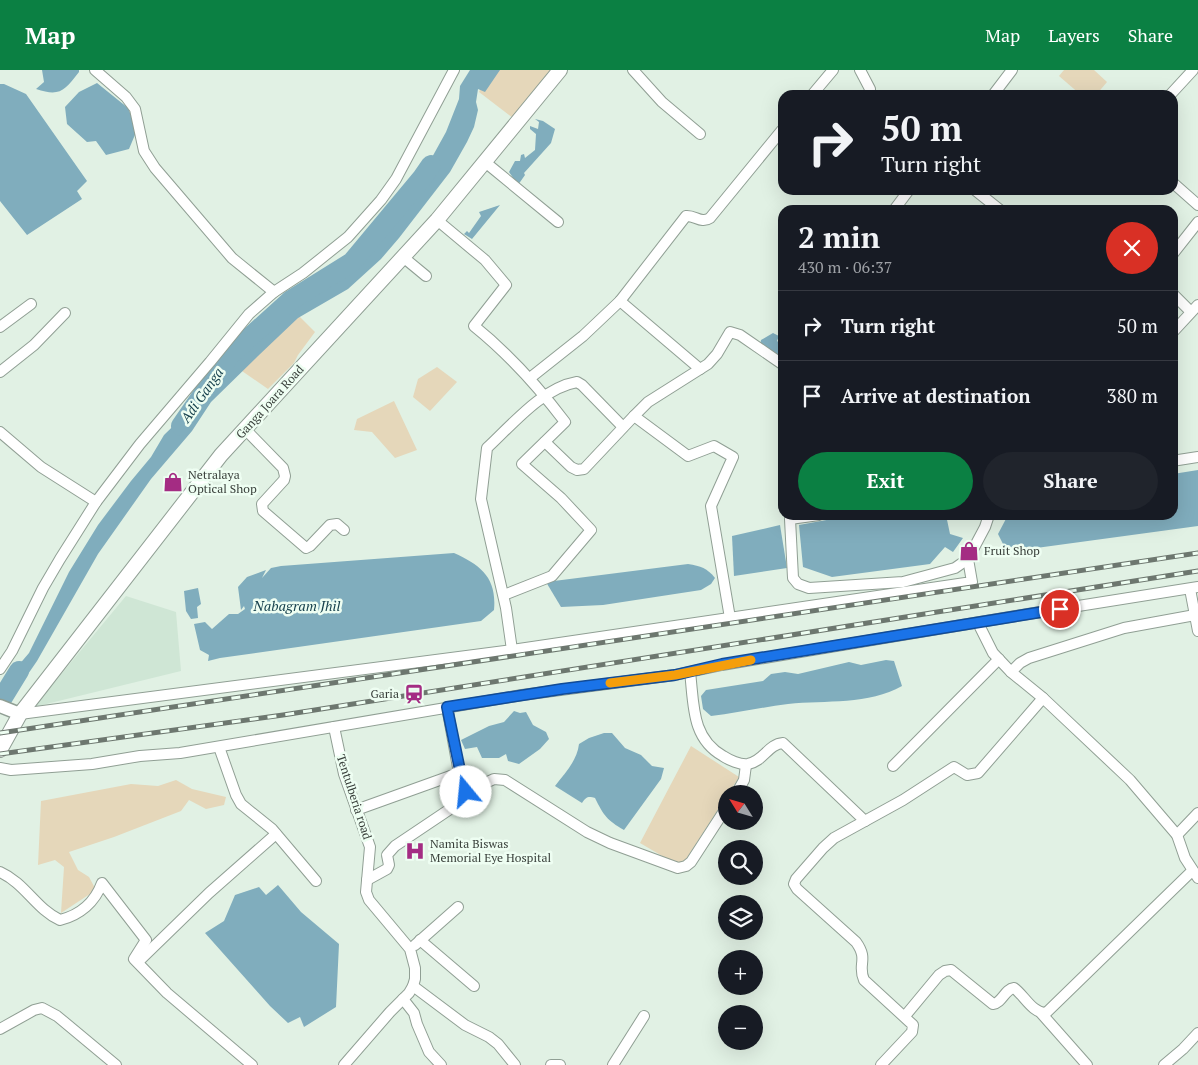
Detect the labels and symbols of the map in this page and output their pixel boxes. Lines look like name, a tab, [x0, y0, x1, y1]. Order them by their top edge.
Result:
street label: Ganga Joara Road	[233, 362, 307, 442]
water label: Adi Ganga	[175, 363, 227, 427]
place label: Netralaya Optical Shop	[188, 467, 257, 496]
shop icon: Netralaya Optical Shop	[162, 471, 184, 493]
shop icon: Fruit Shop	[958, 540, 980, 562]
place label: Fruit Shop	[984, 543, 1040, 558]
pin	[1039, 588, 1081, 630]
water label: Nabagram Jhil	[253, 596, 341, 615]
station icon: Garia	[403, 683, 425, 705]
place label: Garia	[370, 686, 399, 701]
street label: Tentulberia road	[334, 752, 375, 842]
position arrow	[439, 765, 491, 817]
north arrow	[718, 785, 762, 830]
place label: Namita Biswas Memorial Eye Hospital	[430, 836, 552, 865]
hospital icon: Namita Biswas Memorial Eye Hospital	[404, 840, 426, 862]

